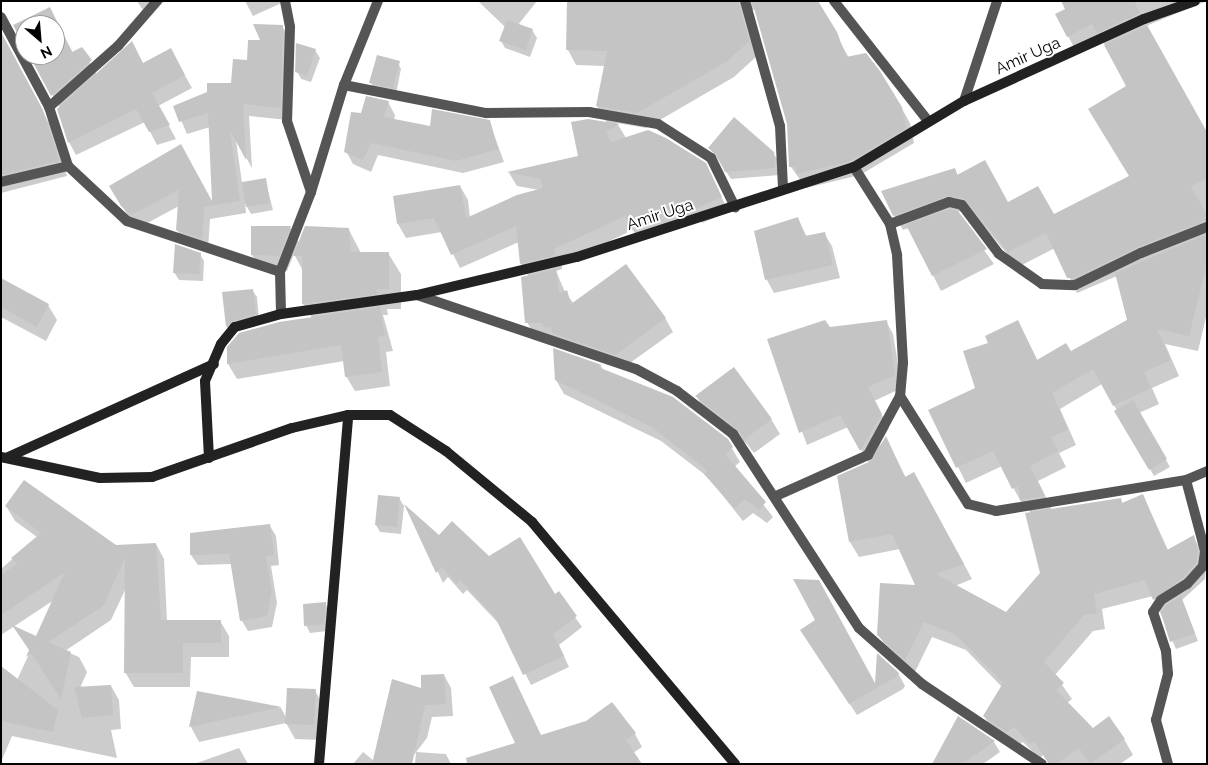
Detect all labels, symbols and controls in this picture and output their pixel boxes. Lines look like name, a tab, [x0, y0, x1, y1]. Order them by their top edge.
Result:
north arrow	[15, 15, 65, 65]
street label: Amir Uga	[992, 33, 1064, 79]
text: N	[38, 43, 55, 62]
street label: Amir Uga	[624, 195, 696, 235]

